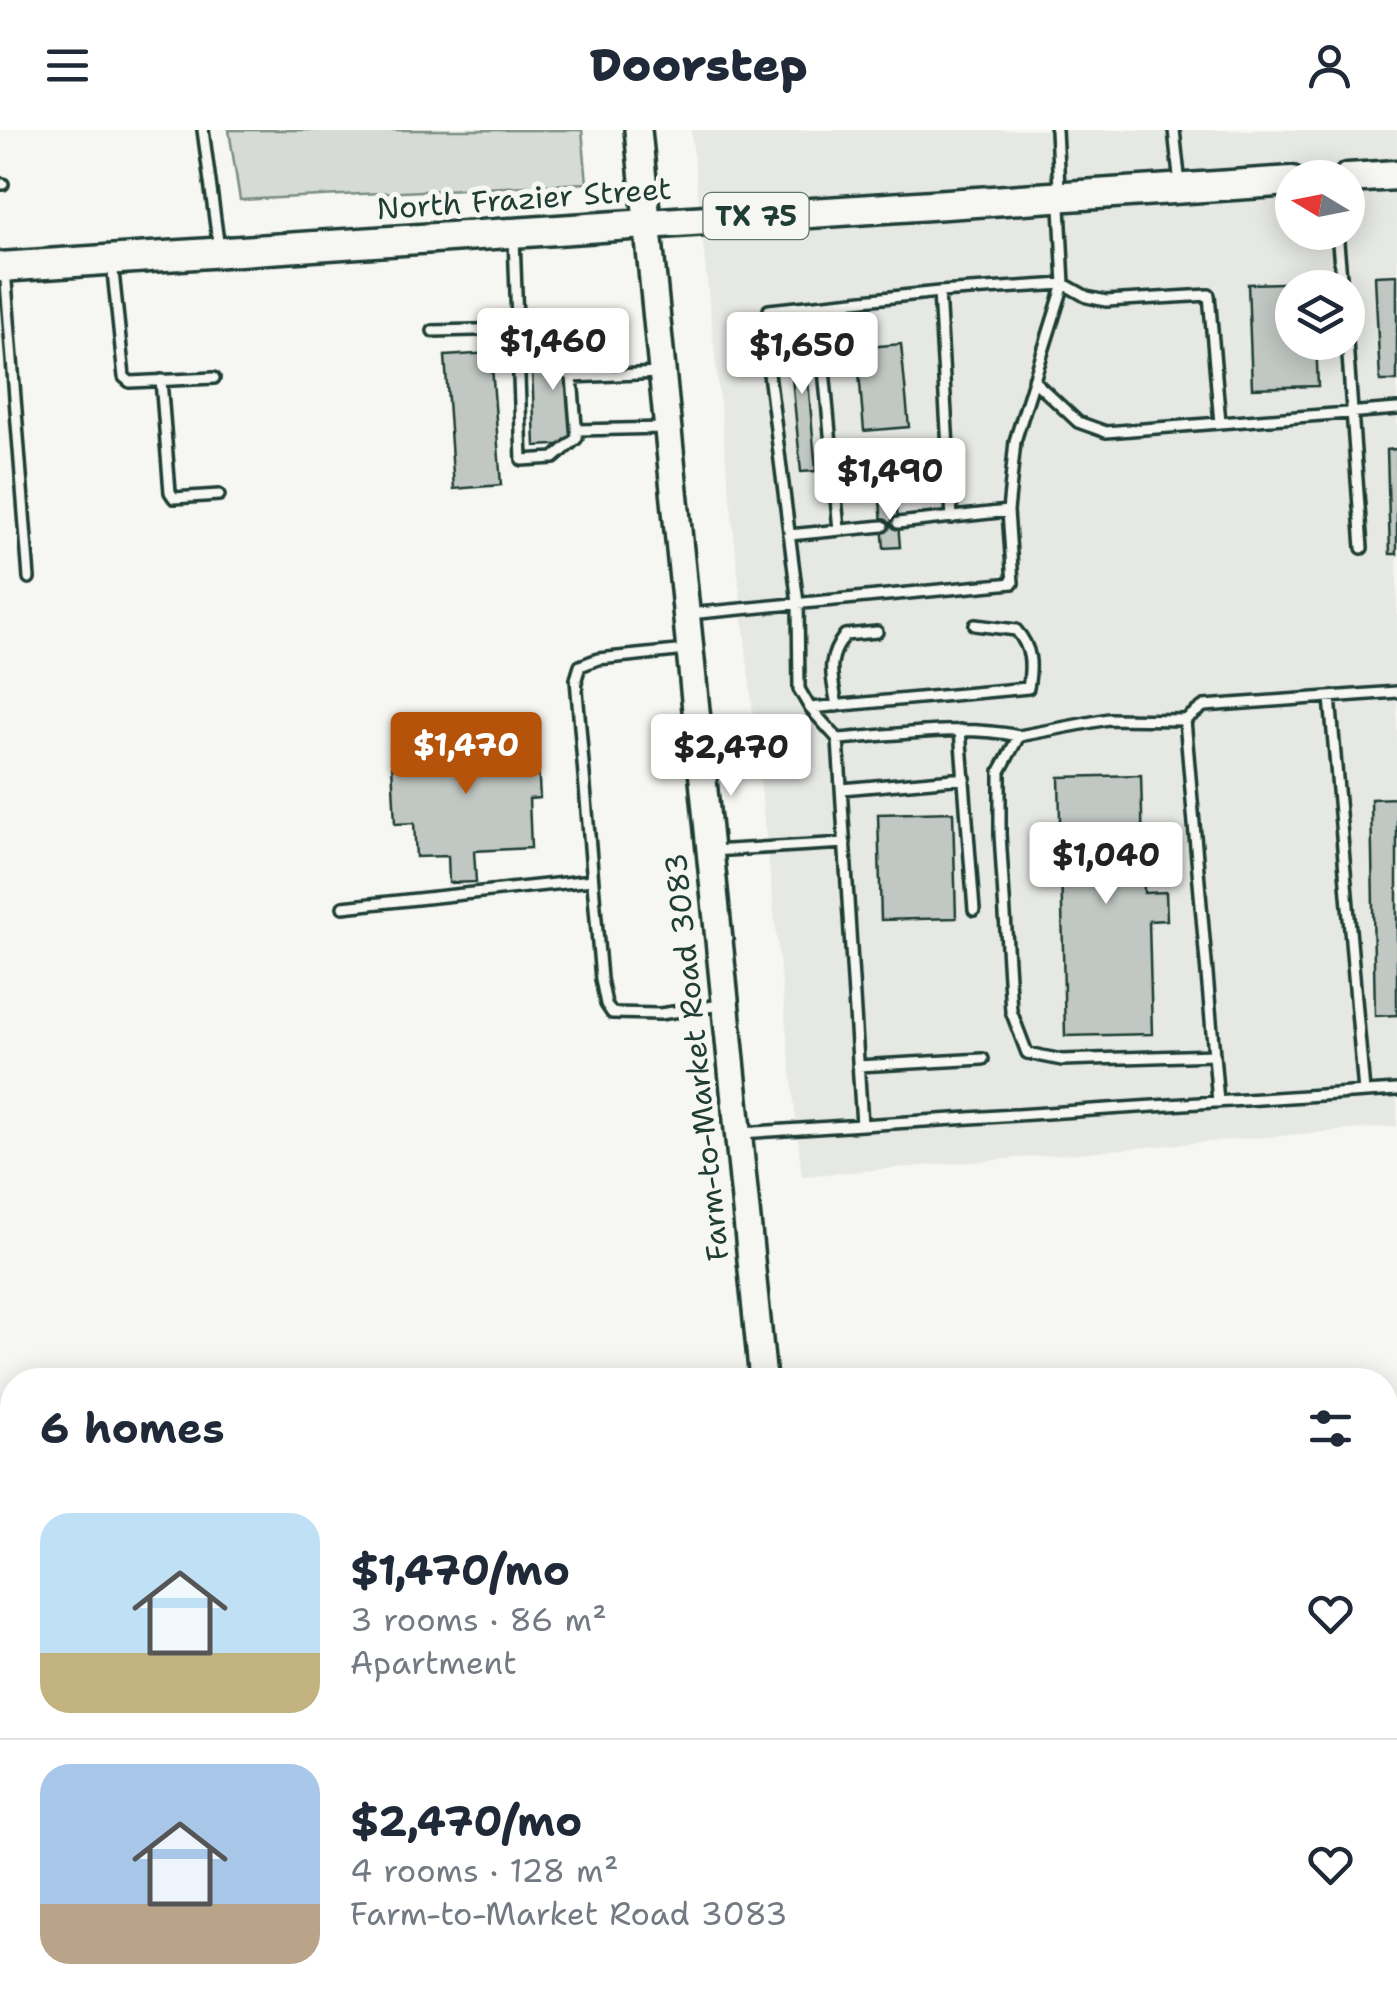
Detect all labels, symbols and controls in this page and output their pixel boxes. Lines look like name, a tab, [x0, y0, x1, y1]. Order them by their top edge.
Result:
text: Doorstep	[589, 35, 808, 95]
icon: menu	[40, 38, 95, 93]
icon: person	[1302, 38, 1357, 93]
north arrow	[1275, 160, 1365, 250]
map controls	[1275, 160, 1365, 360]
street label: North Frazier Street	[375, 168, 673, 229]
road number: TX 75	[704, 193, 808, 239]
button: layers	[1275, 270, 1365, 360]
pin: $1,460	[472, 308, 634, 393]
pin: $1,650	[721, 312, 883, 397]
text: $1,460	[499, 319, 607, 362]
text: $1,650	[749, 323, 855, 366]
pin: $1,490	[809, 438, 971, 523]
text: $1,490	[836, 449, 944, 492]
pin: $1,470	[385, 712, 547, 797]
pin: $2,470	[650, 714, 812, 799]
text: $1,470	[413, 723, 519, 766]
text: $2,470	[673, 725, 789, 768]
pin: $1,040	[1025, 822, 1187, 907]
text: $1,040	[1052, 833, 1160, 876]
street label: Farm-to-Market Road 3083	[655, 851, 738, 1263]
text: 6 homes	[40, 1400, 225, 1456]
icon: filters	[1303, 1401, 1358, 1456]
text: $1,470/mo	[350, 1542, 570, 1598]
icon: home	[120, 1553, 240, 1673]
icon: heart	[1303, 1586, 1358, 1641]
text: 3 rooms · 86 m²	[350, 1598, 607, 1641]
text: Apartment	[350, 1641, 517, 1684]
text: $2,470/mo	[350, 1793, 582, 1849]
icon: home	[120, 1804, 240, 1924]
icon: heart	[1303, 1837, 1358, 1892]
text: 4 rooms · 128 m²	[350, 1849, 618, 1892]
text: Farm-to-Market Road 3083	[350, 1892, 787, 1935]

